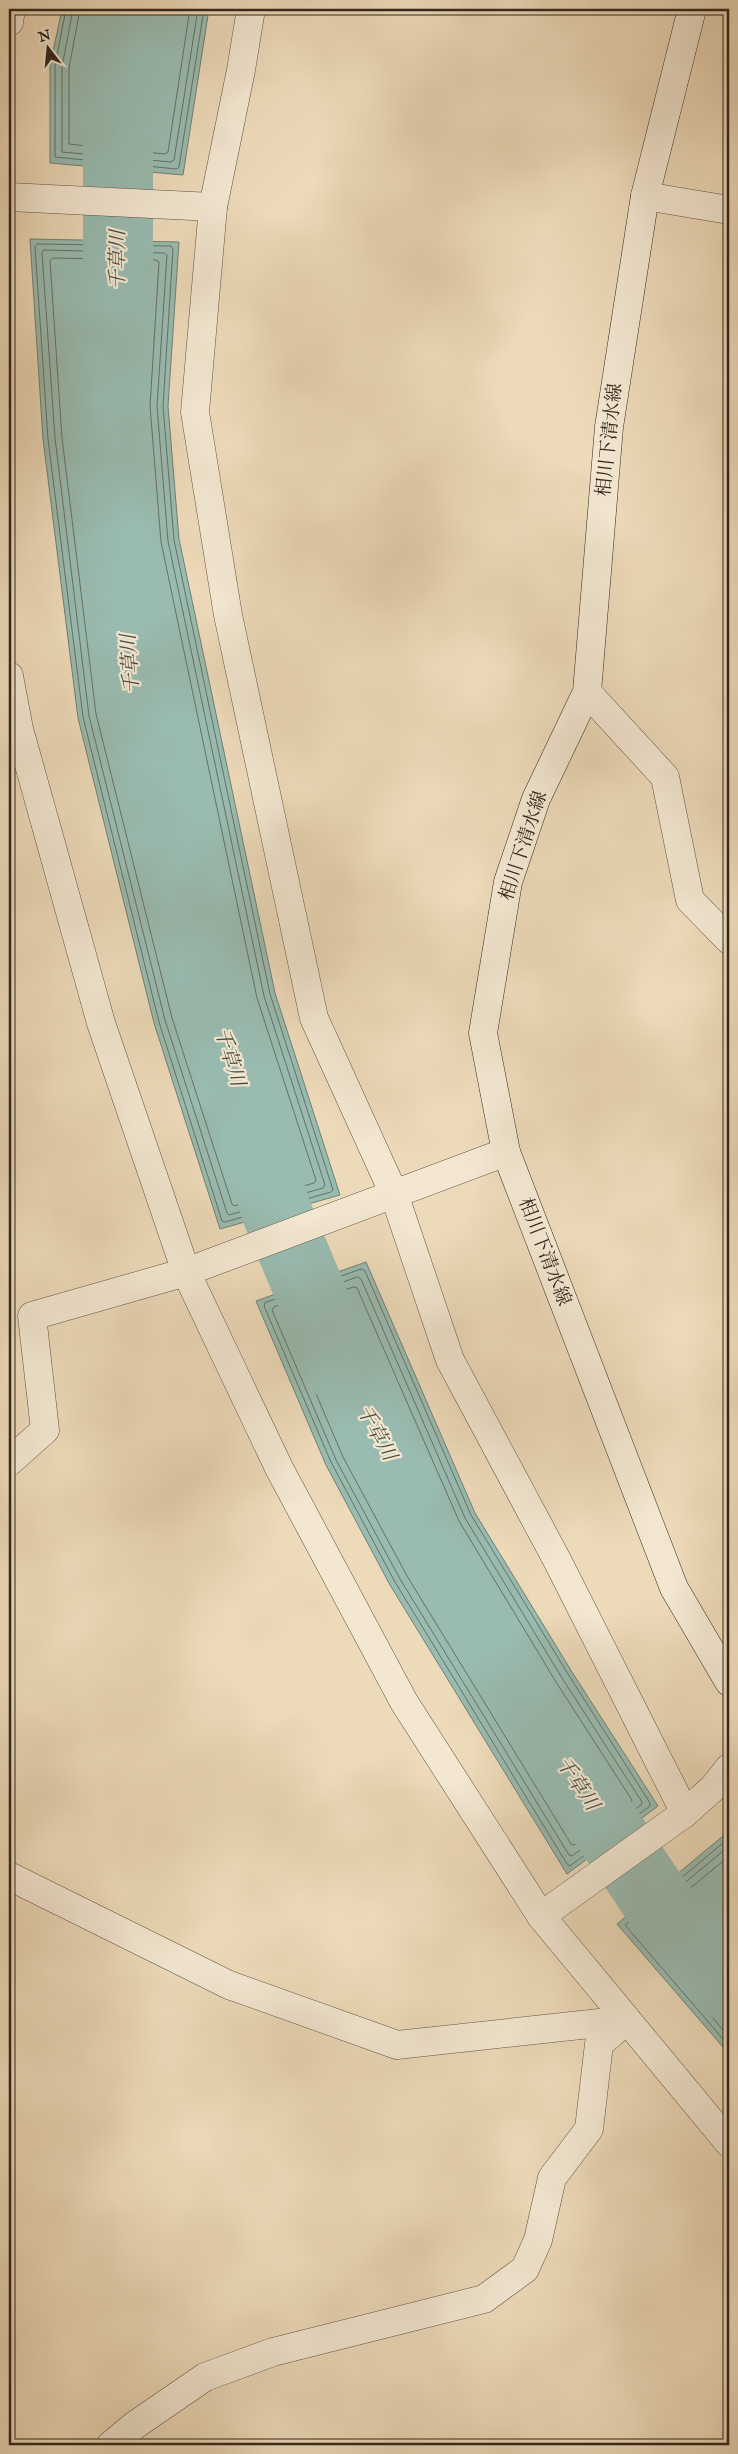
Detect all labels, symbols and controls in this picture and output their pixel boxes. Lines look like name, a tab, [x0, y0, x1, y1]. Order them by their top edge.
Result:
north arrow	[22, 22, 72, 72]
text: N	[35, 26, 53, 47]
water label: 千草川	[106, 228, 131, 290]
street label: 相川下清水線	[592, 382, 628, 498]
water label: 千草川	[116, 631, 146, 695]
street label: 相川下清水線	[495, 788, 553, 904]
water label: 千草川	[208, 1025, 250, 1091]
street label: 相川下清水線	[512, 1194, 576, 1310]
water label: 千草川	[351, 1401, 402, 1467]
water label: 千草川	[550, 1752, 605, 1818]

